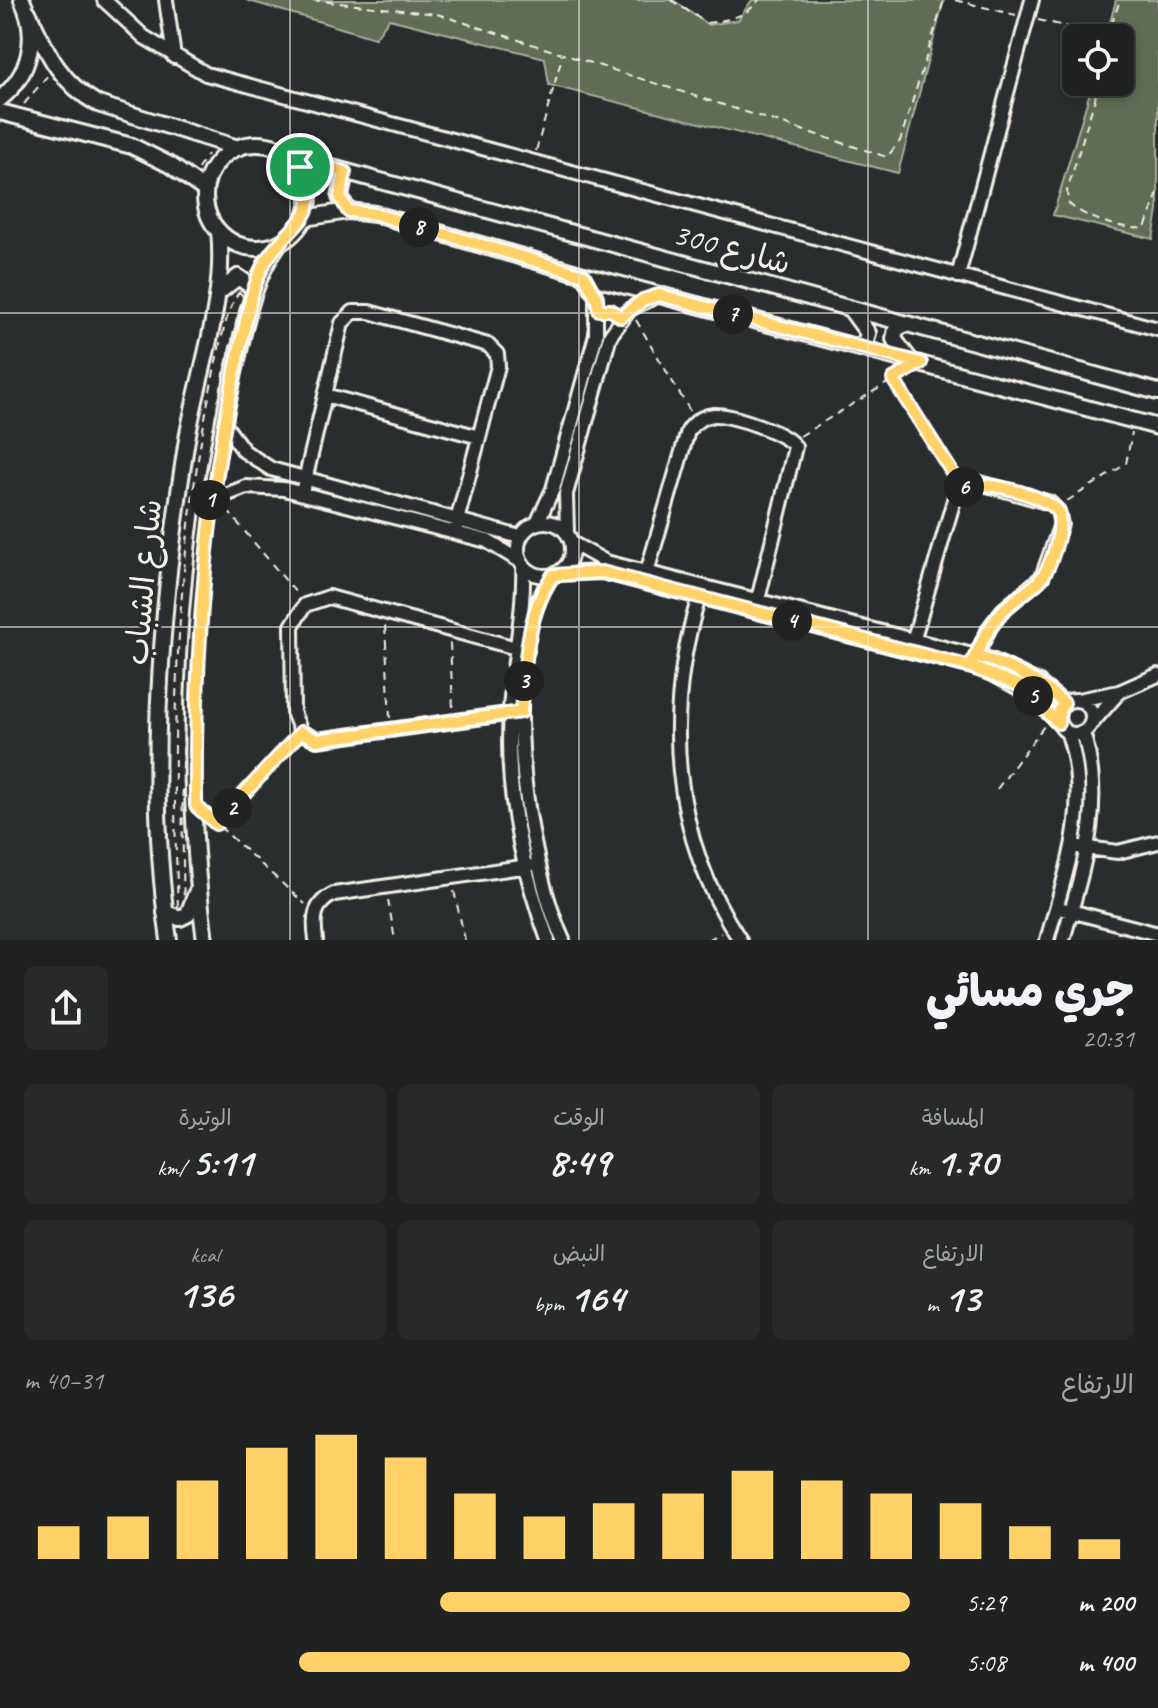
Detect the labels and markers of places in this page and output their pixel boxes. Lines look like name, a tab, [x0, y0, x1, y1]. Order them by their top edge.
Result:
pin	[266, 133, 334, 201]
pin: 8	[399, 207, 439, 247]
pin: 7	[713, 294, 753, 334]
pin: 6	[944, 467, 984, 507]
pin: 1	[190, 480, 230, 520]
pin: 4	[772, 601, 812, 641]
pin: 3	[504, 661, 544, 701]
pin: 5	[1013, 676, 1053, 716]
pin: 2	[212, 788, 252, 828]

